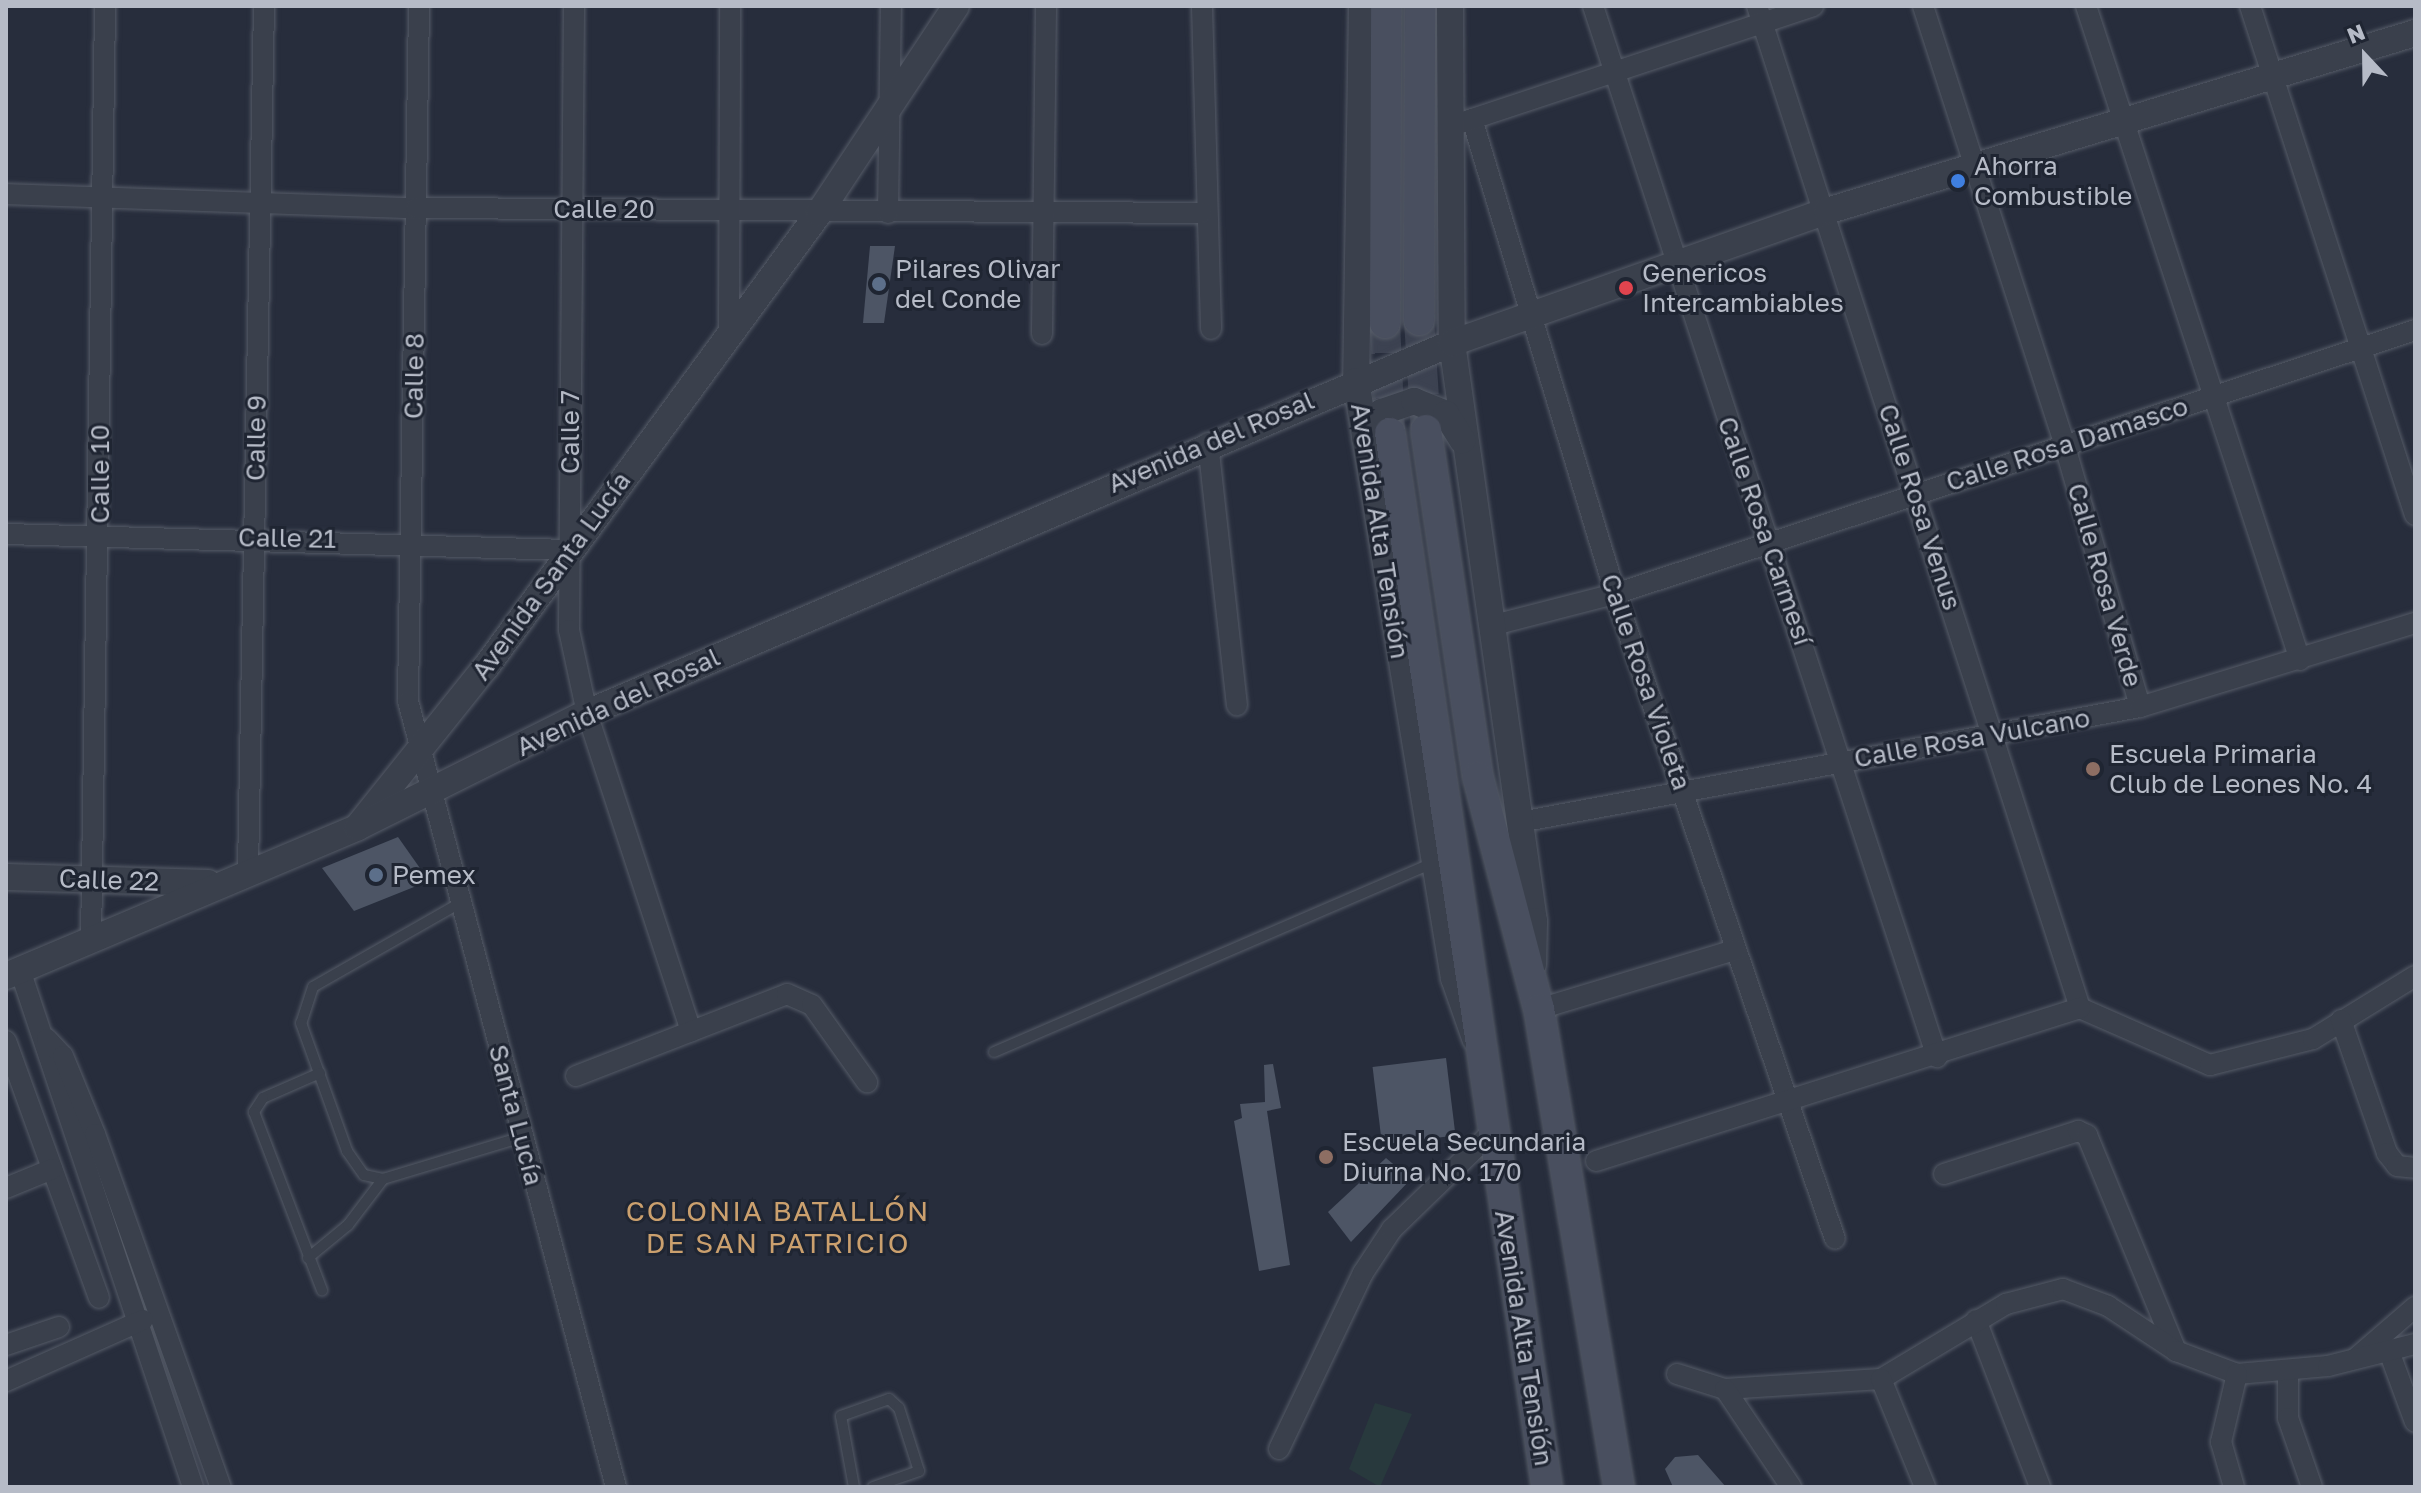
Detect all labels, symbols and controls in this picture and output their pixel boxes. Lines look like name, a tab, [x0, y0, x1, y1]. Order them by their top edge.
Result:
north arrow	[2325, 16, 2405, 96]
text: N	[2343, 18, 2369, 49]
place label: Ahorra Combustible	[1974, 150, 2132, 212]
marker: Ahorra Combustible	[1949, 172, 1967, 190]
street label: Calle 20	[553, 193, 655, 225]
place label: Pilares Olivar del Conde	[895, 253, 1060, 314]
place label: Genericos Intercambiables	[1642, 257, 1844, 318]
marker: Pilares Olivar del Conde	[870, 275, 888, 293]
marker: Genericos Intercambiables	[1617, 279, 1635, 297]
street label: Calle 8	[398, 333, 430, 419]
street label: Avenida del Rosal	[1103, 384, 1319, 500]
street label: Calle 7	[554, 390, 586, 474]
street label: Calle Rosa Damasco	[1942, 390, 2192, 498]
street label: Calle 9	[240, 395, 272, 481]
street label: Calle Rosa Venus	[1872, 400, 1968, 614]
street label: Avenida Alta Tensión	[1344, 401, 1416, 661]
street label: Calle Rosa Carmesí	[1711, 413, 1819, 649]
street label: Calle 10	[84, 424, 116, 524]
street label: Avenida Santa Lucía	[465, 466, 637, 686]
street label: Calle Rosa Verde	[2061, 480, 2149, 690]
street label: Calle 21	[238, 522, 336, 554]
street label: Calle Rosa Violeta	[1594, 570, 1698, 794]
street label: Avenida del Rosal	[511, 641, 725, 763]
street label: Calle Rosa Vulcano	[1852, 702, 2092, 774]
place label: Escuela Primaria Club de Leones No. 4	[2109, 738, 2372, 800]
marker: Escuela Primaria Club de Leones No. 4	[2084, 760, 2102, 778]
place label: Pemex	[392, 859, 476, 891]
street label: Calle 22	[58, 863, 160, 897]
marker: Pemex	[367, 866, 385, 884]
street label: Santa Lucía	[482, 1041, 550, 1189]
place label: Escuela Secundaria Diurna No. 170	[1342, 1126, 1586, 1188]
marker: Escuela Secundaria Diurna No. 170	[1317, 1148, 1335, 1166]
district label: COLONIA BATALLÓN DE SAN PATRICIO	[626, 1194, 930, 1260]
street label: Avenida Alta Tensión	[1488, 1208, 1560, 1468]

